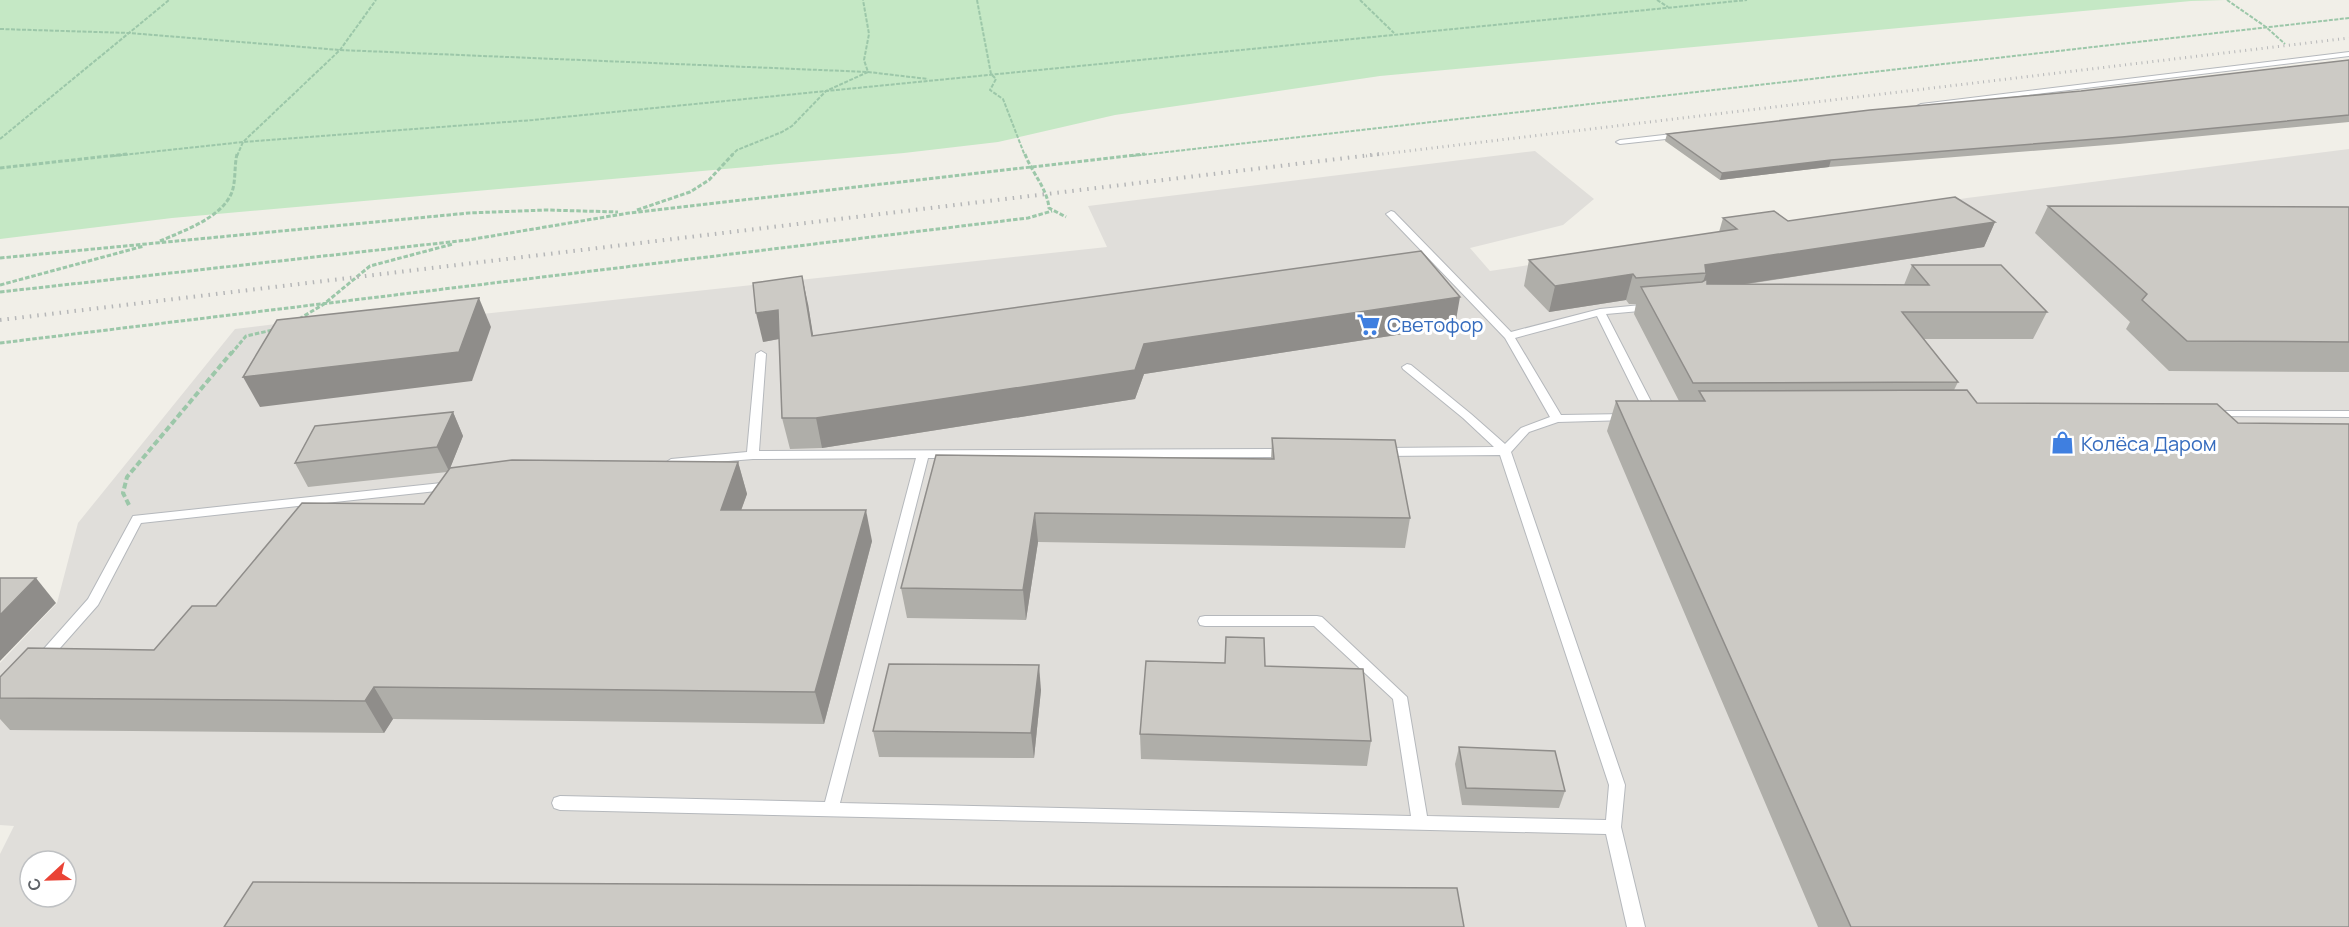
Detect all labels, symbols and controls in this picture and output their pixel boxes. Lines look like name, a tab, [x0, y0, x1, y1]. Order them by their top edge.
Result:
supermarket icon: Светофор	[1356, 311, 1382, 337]
place label: Светофор	[1387, 311, 1484, 338]
shop icon: Колёса Даром	[2050, 430, 2076, 456]
place label: Колёса Даром	[2081, 430, 2217, 457]
north arrow	[18, 849, 78, 909]
text: С	[22, 875, 47, 894]

